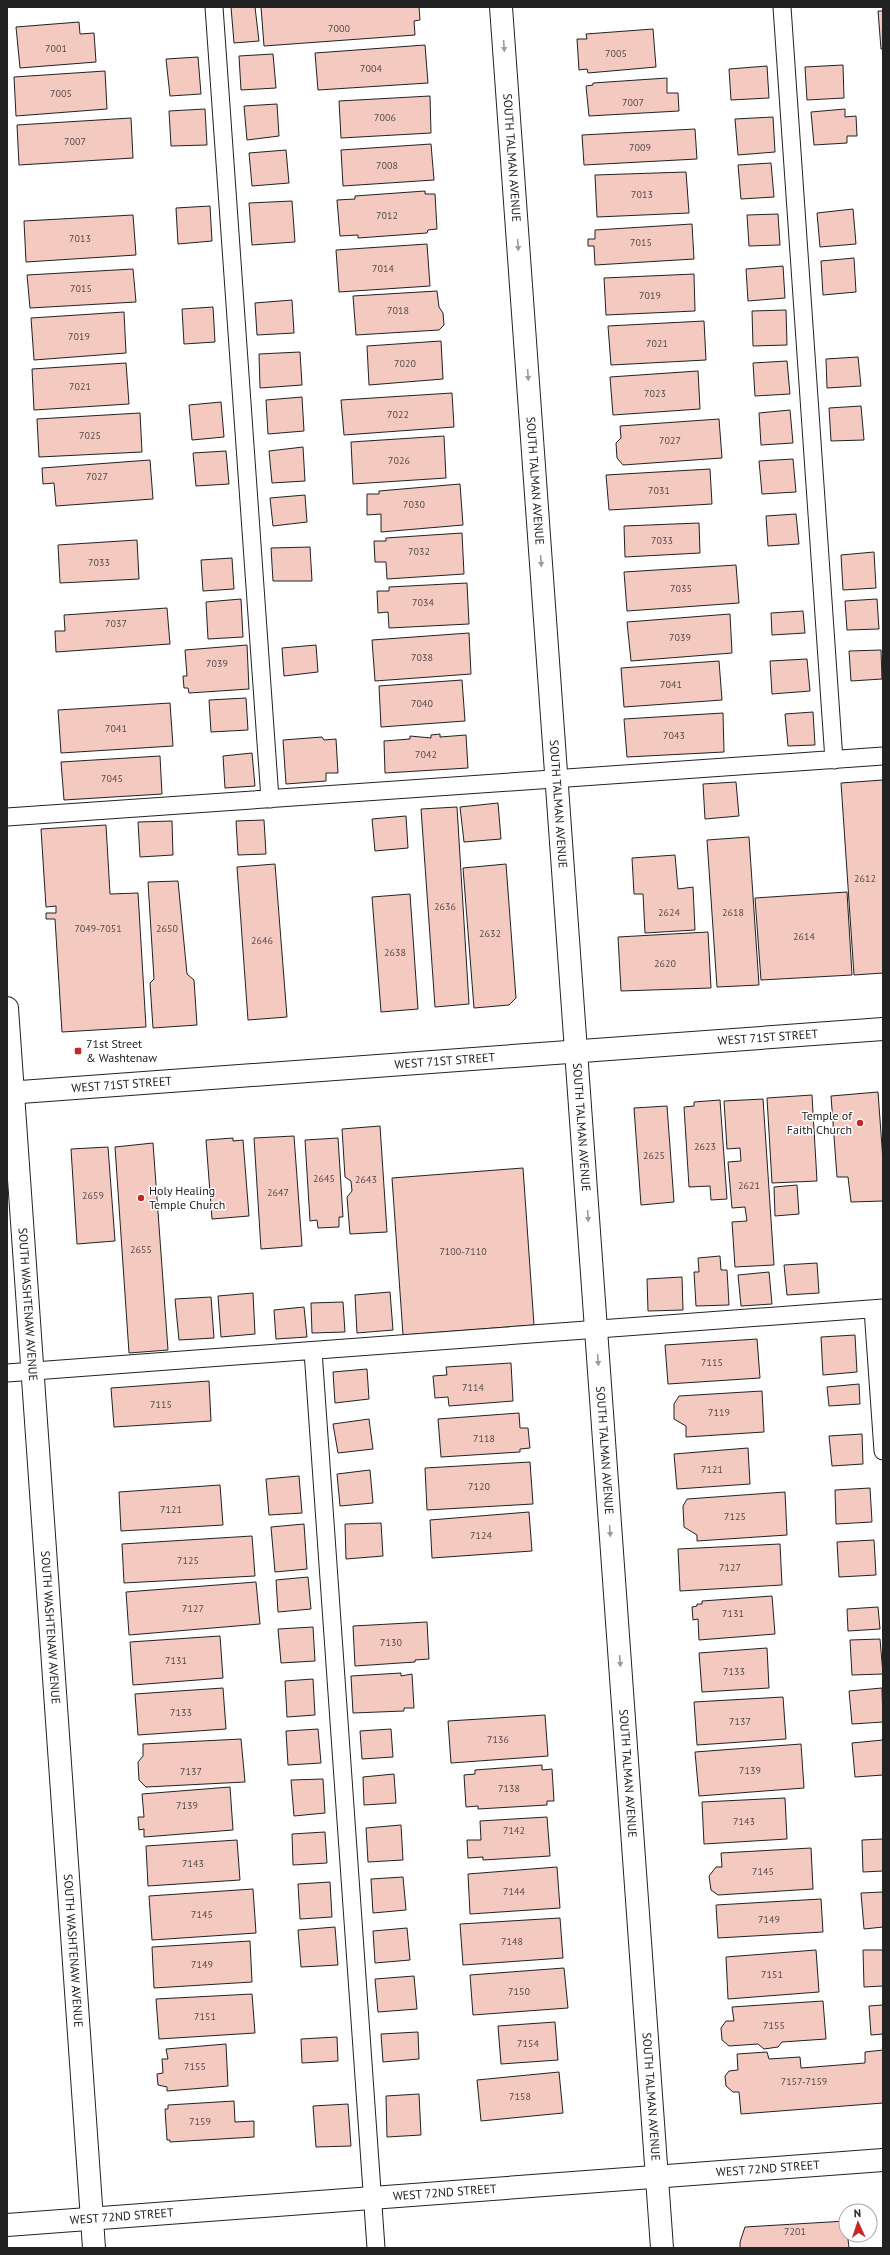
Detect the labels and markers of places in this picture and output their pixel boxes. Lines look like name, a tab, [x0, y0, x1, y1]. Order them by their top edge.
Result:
place label: 71st Street & Washtenaw	[86, 1036, 157, 1065]
marker: 71st Street & Washtenaw	[73, 1046, 83, 1056]
place label: Temple of Faith Church	[787, 1108, 853, 1137]
marker: Temple of Faith Church	[855, 1118, 865, 1128]
place label: Holy Healing Temple Church	[149, 1183, 225, 1212]
marker: Holy Healing Temple Church	[136, 1193, 146, 1203]

